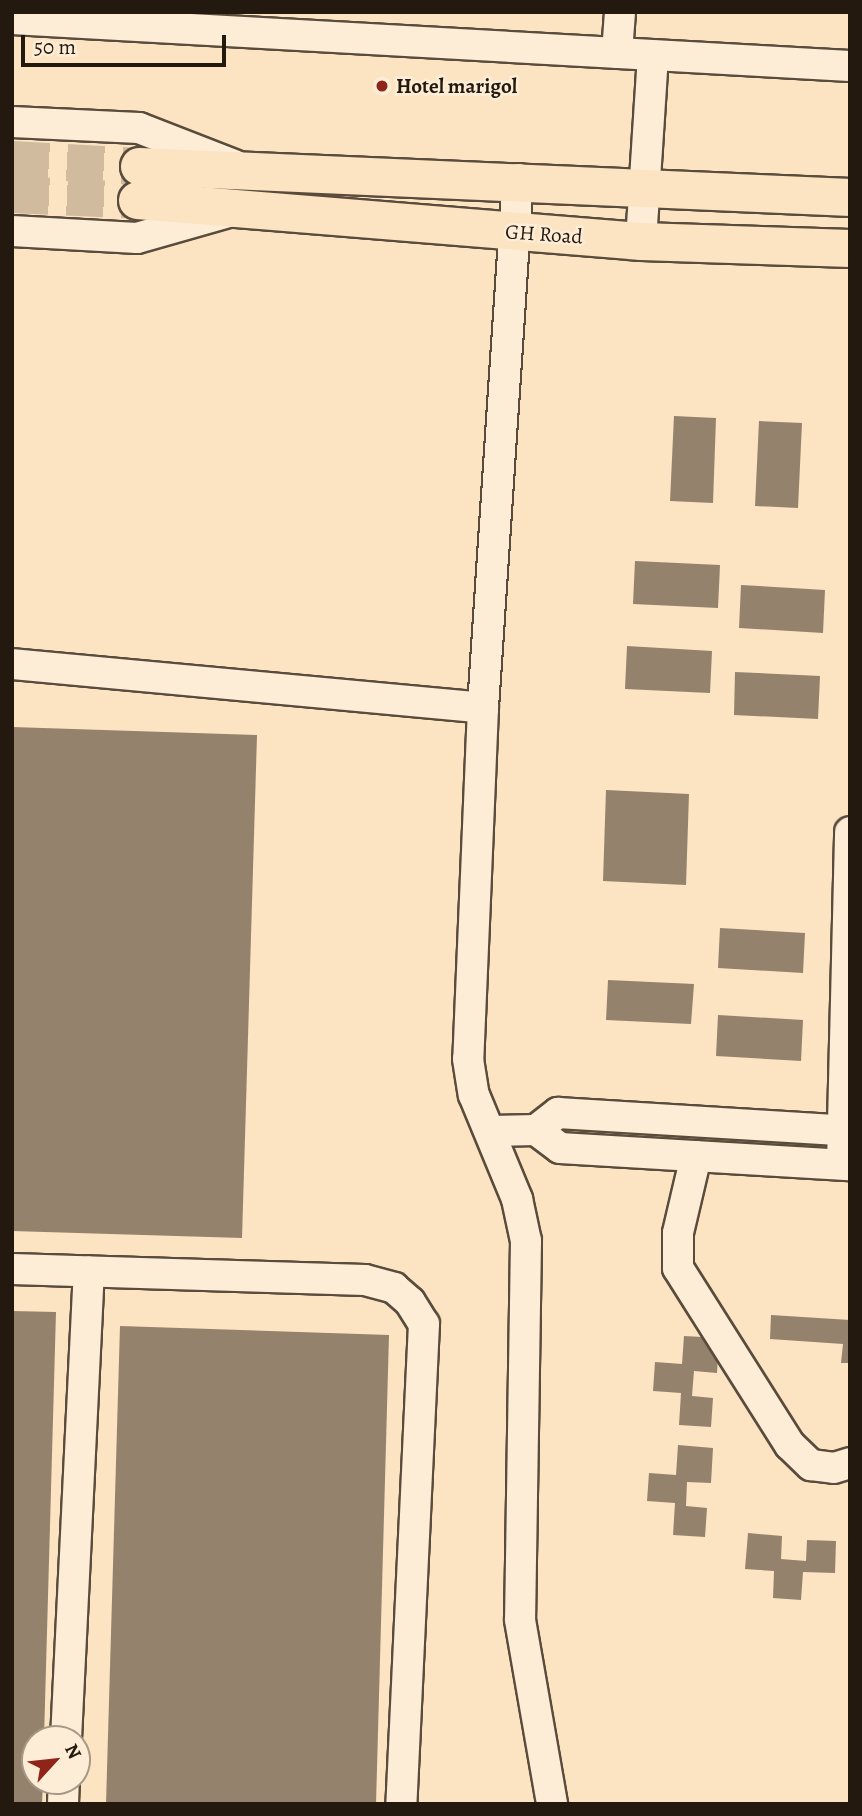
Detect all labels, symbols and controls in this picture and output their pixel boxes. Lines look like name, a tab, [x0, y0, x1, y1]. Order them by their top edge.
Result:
scale bar	[24, 21, 229, 65]
text: 50 m	[34, 33, 76, 61]
place label: Hotel marigol	[396, 73, 517, 99]
marker: Hotel marigol	[374, 78, 390, 94]
street label: GH Road	[504, 219, 584, 249]
north arrow	[21, 1725, 91, 1795]
text: N	[58, 1739, 88, 1763]

